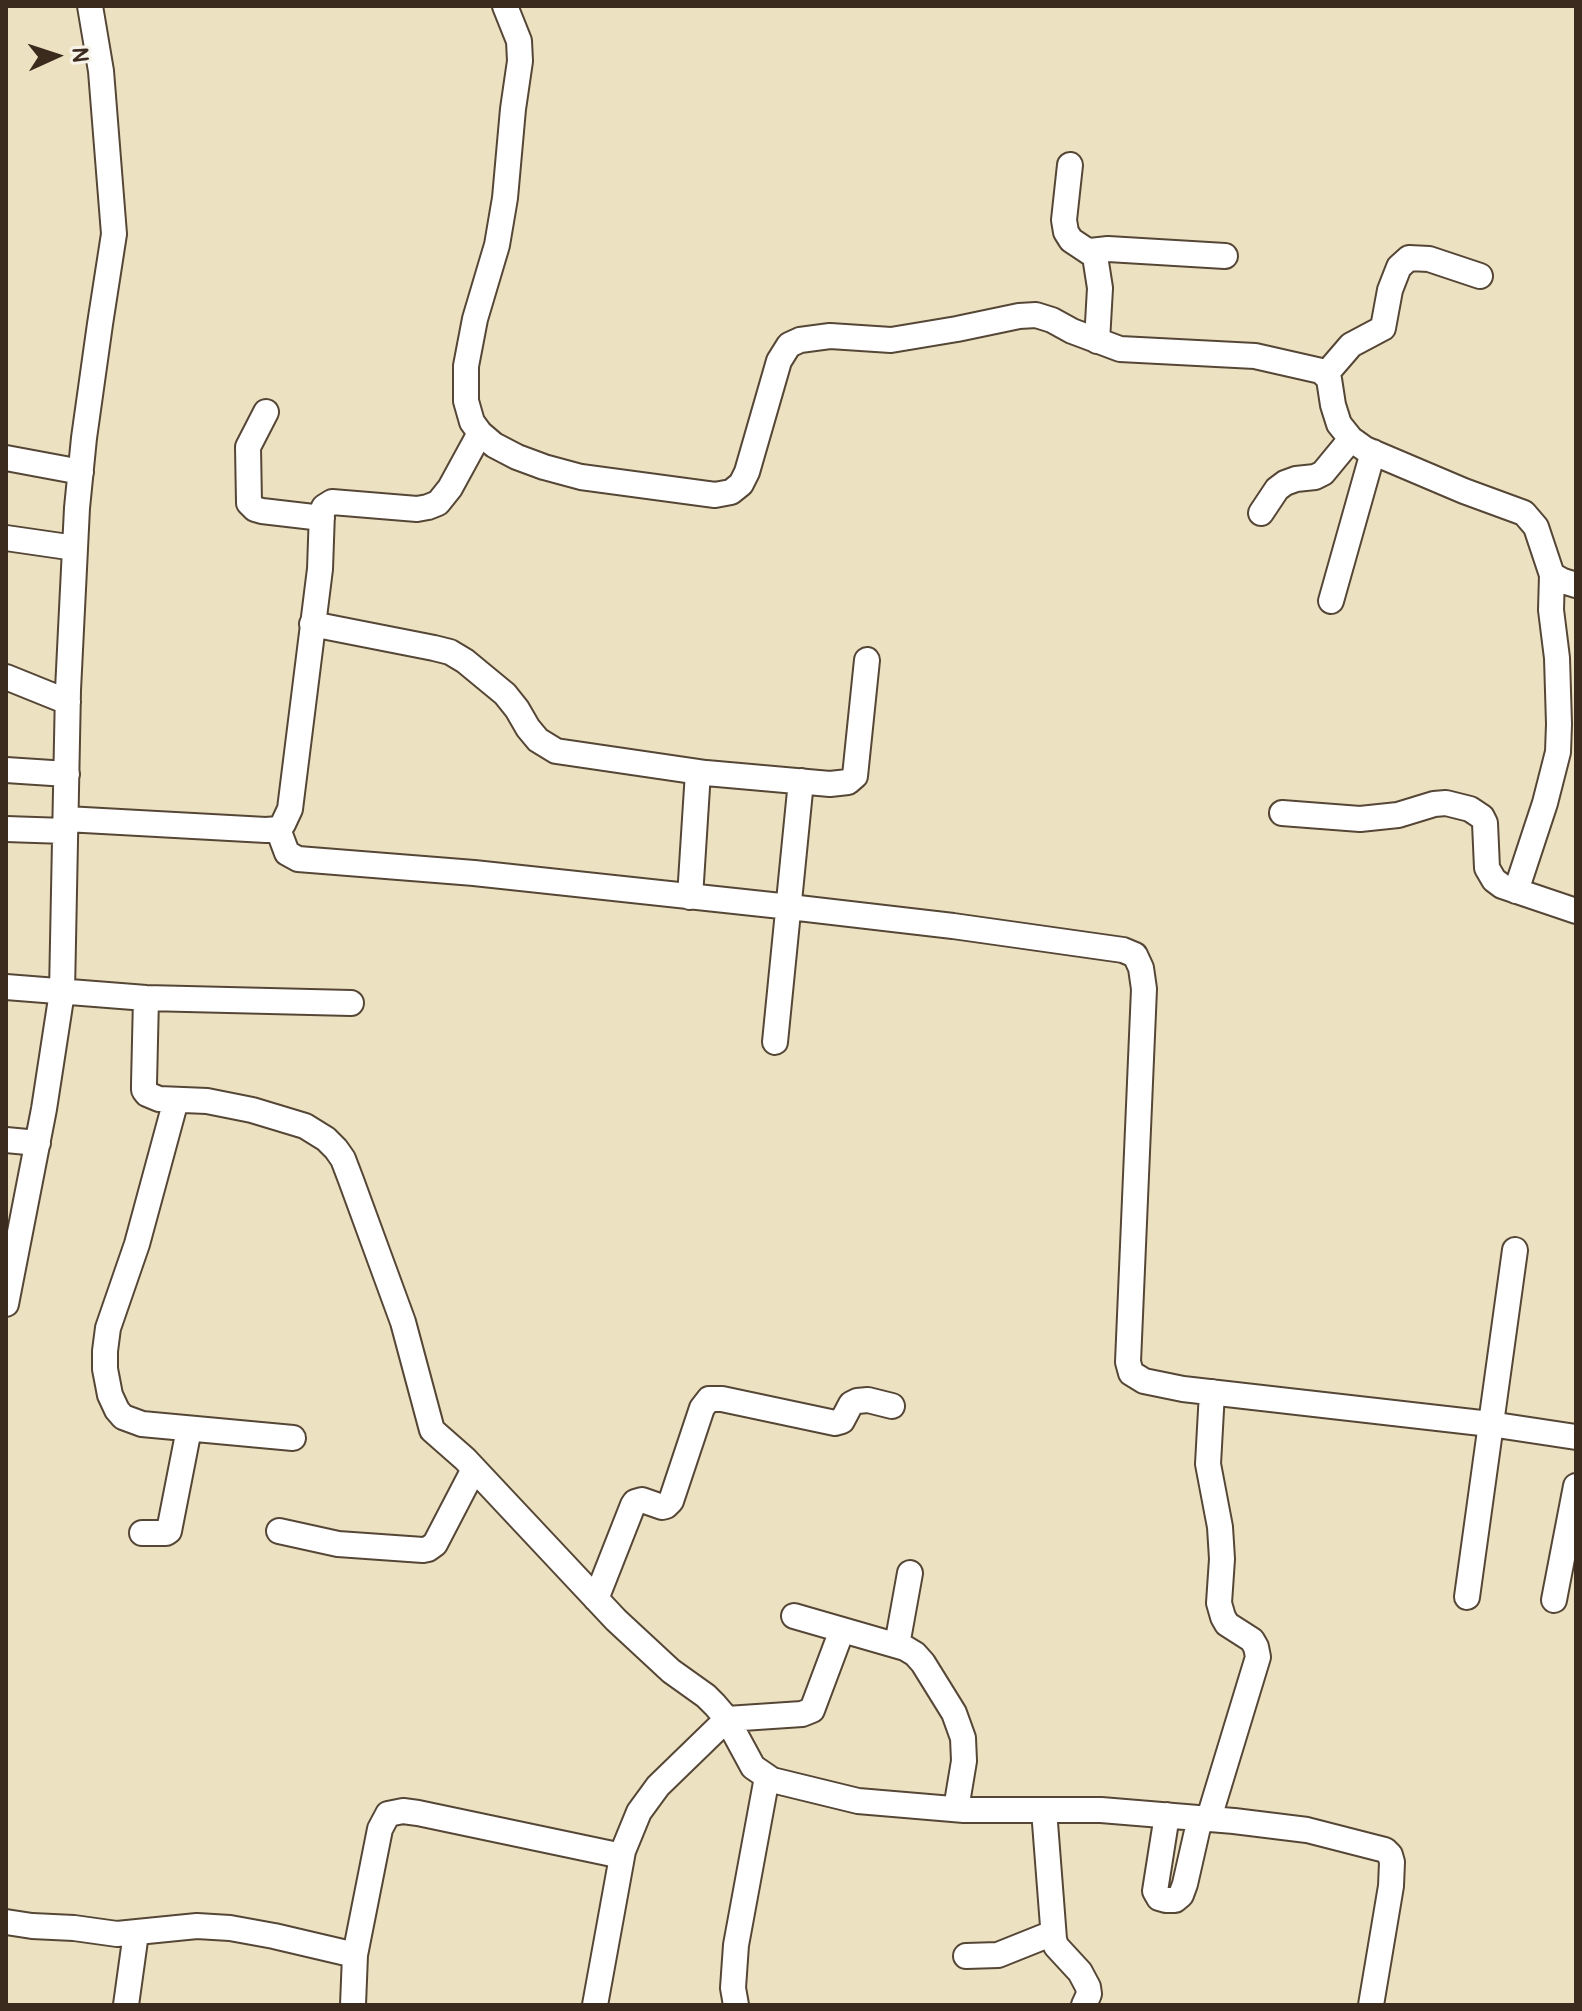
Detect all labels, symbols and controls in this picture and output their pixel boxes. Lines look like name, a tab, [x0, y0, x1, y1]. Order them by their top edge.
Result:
north arrow	[16, 16, 96, 96]
text: N	[66, 47, 94, 63]

